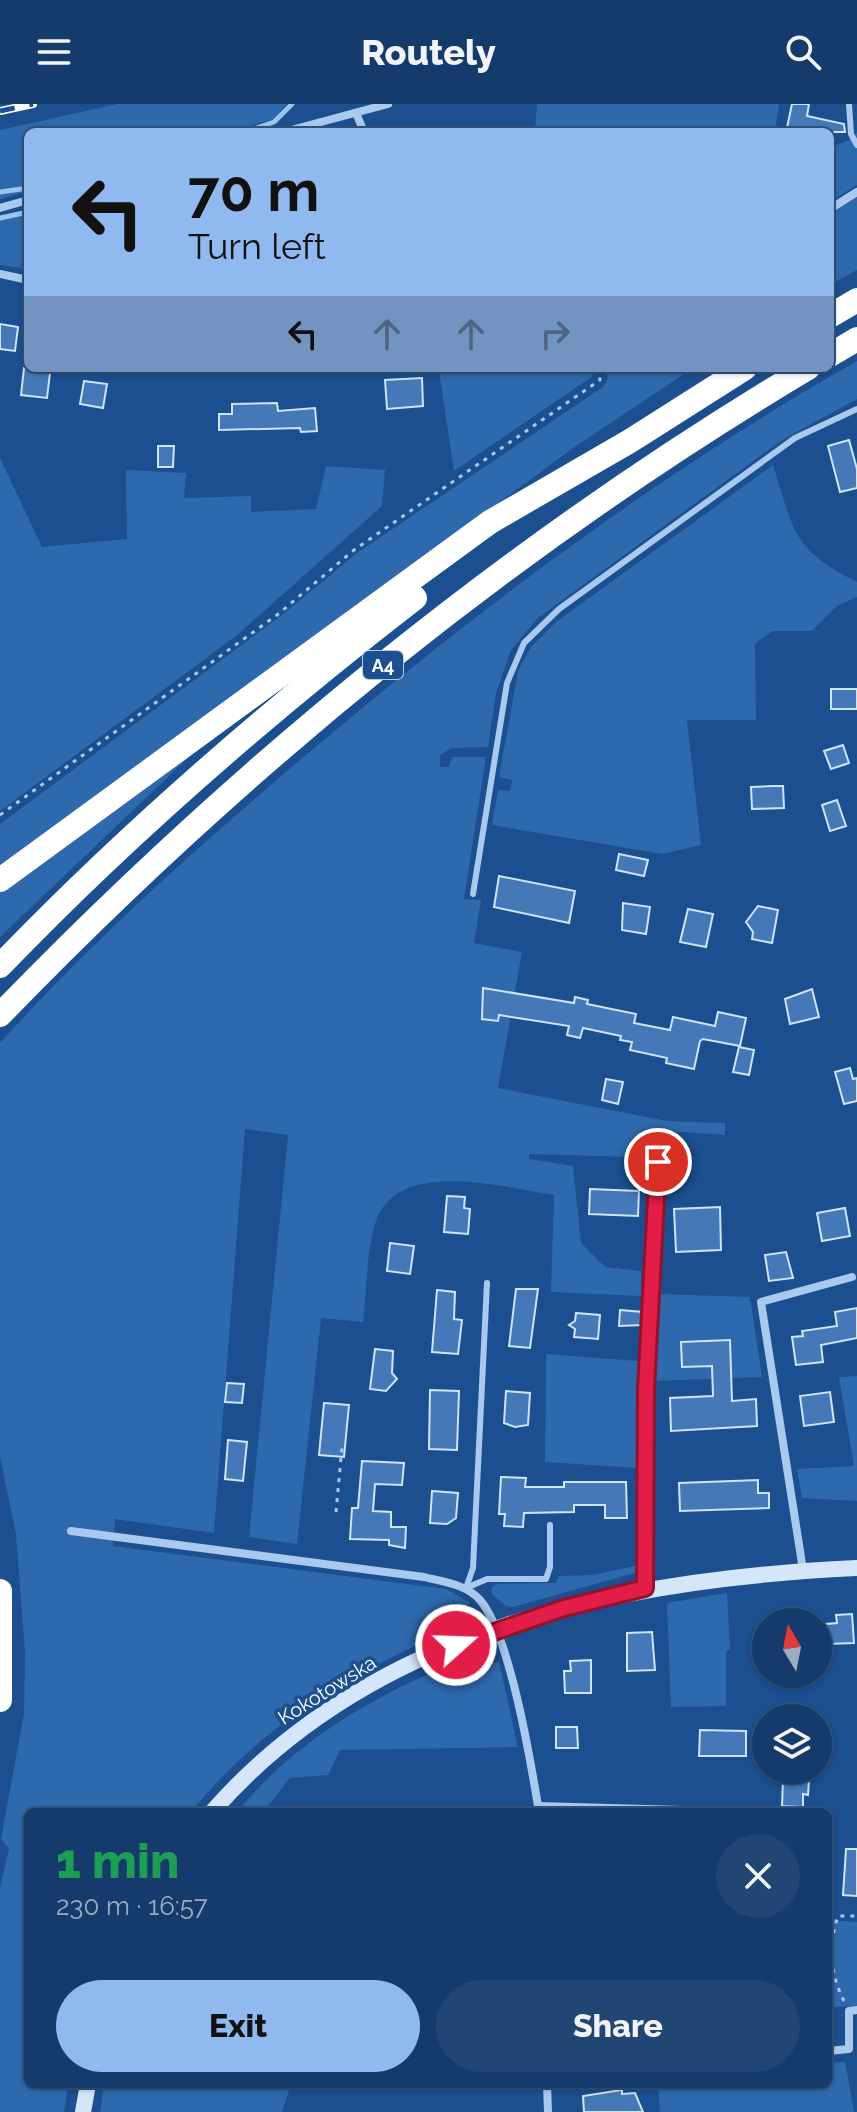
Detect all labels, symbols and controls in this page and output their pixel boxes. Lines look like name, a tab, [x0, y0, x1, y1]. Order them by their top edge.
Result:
icon: menu	[32, 30, 76, 74]
icon: search	[781, 30, 825, 74]
text: Routely	[361, 31, 496, 73]
text: 70 m	[188, 158, 319, 224]
icon: left	[56, 160, 160, 264]
text: Turn left	[188, 225, 326, 267]
icon: left	[281, 312, 325, 356]
icon: ahead	[365, 312, 409, 356]
icon: ahead	[449, 312, 493, 356]
icon: right	[533, 312, 577, 356]
road number: A4	[363, 651, 403, 679]
pin	[624, 1128, 692, 1196]
icon: arrive	[636, 1140, 680, 1184]
position arrow	[414, 1603, 498, 1687]
north arrow	[752, 1608, 832, 1688]
map controls	[752, 1608, 832, 1784]
street label: Kokotowska	[274, 1650, 380, 1730]
button: layers	[752, 1704, 832, 1784]
text: 1 min	[56, 1833, 179, 1889]
button: close	[716, 1834, 800, 1918]
text: 230 m · 16:57	[56, 1891, 208, 1921]
button: Exit	[56, 1980, 420, 2072]
button: Share	[436, 1980, 800, 2072]

